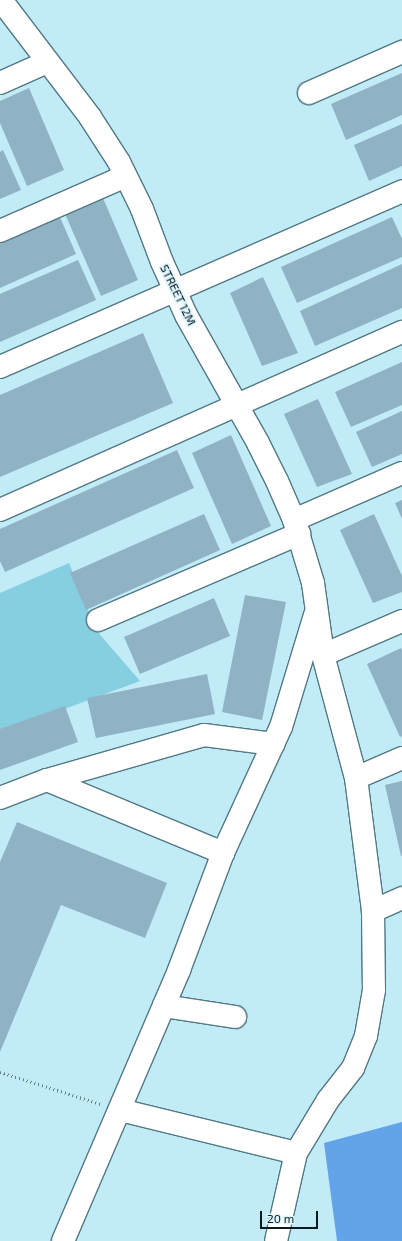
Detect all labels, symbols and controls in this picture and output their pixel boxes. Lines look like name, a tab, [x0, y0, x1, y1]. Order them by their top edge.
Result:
street label: STREET 12M	[157, 262, 199, 328]
scale bar	[262, 1203, 320, 1229]
text: 20 m	[267, 1211, 294, 1225]

